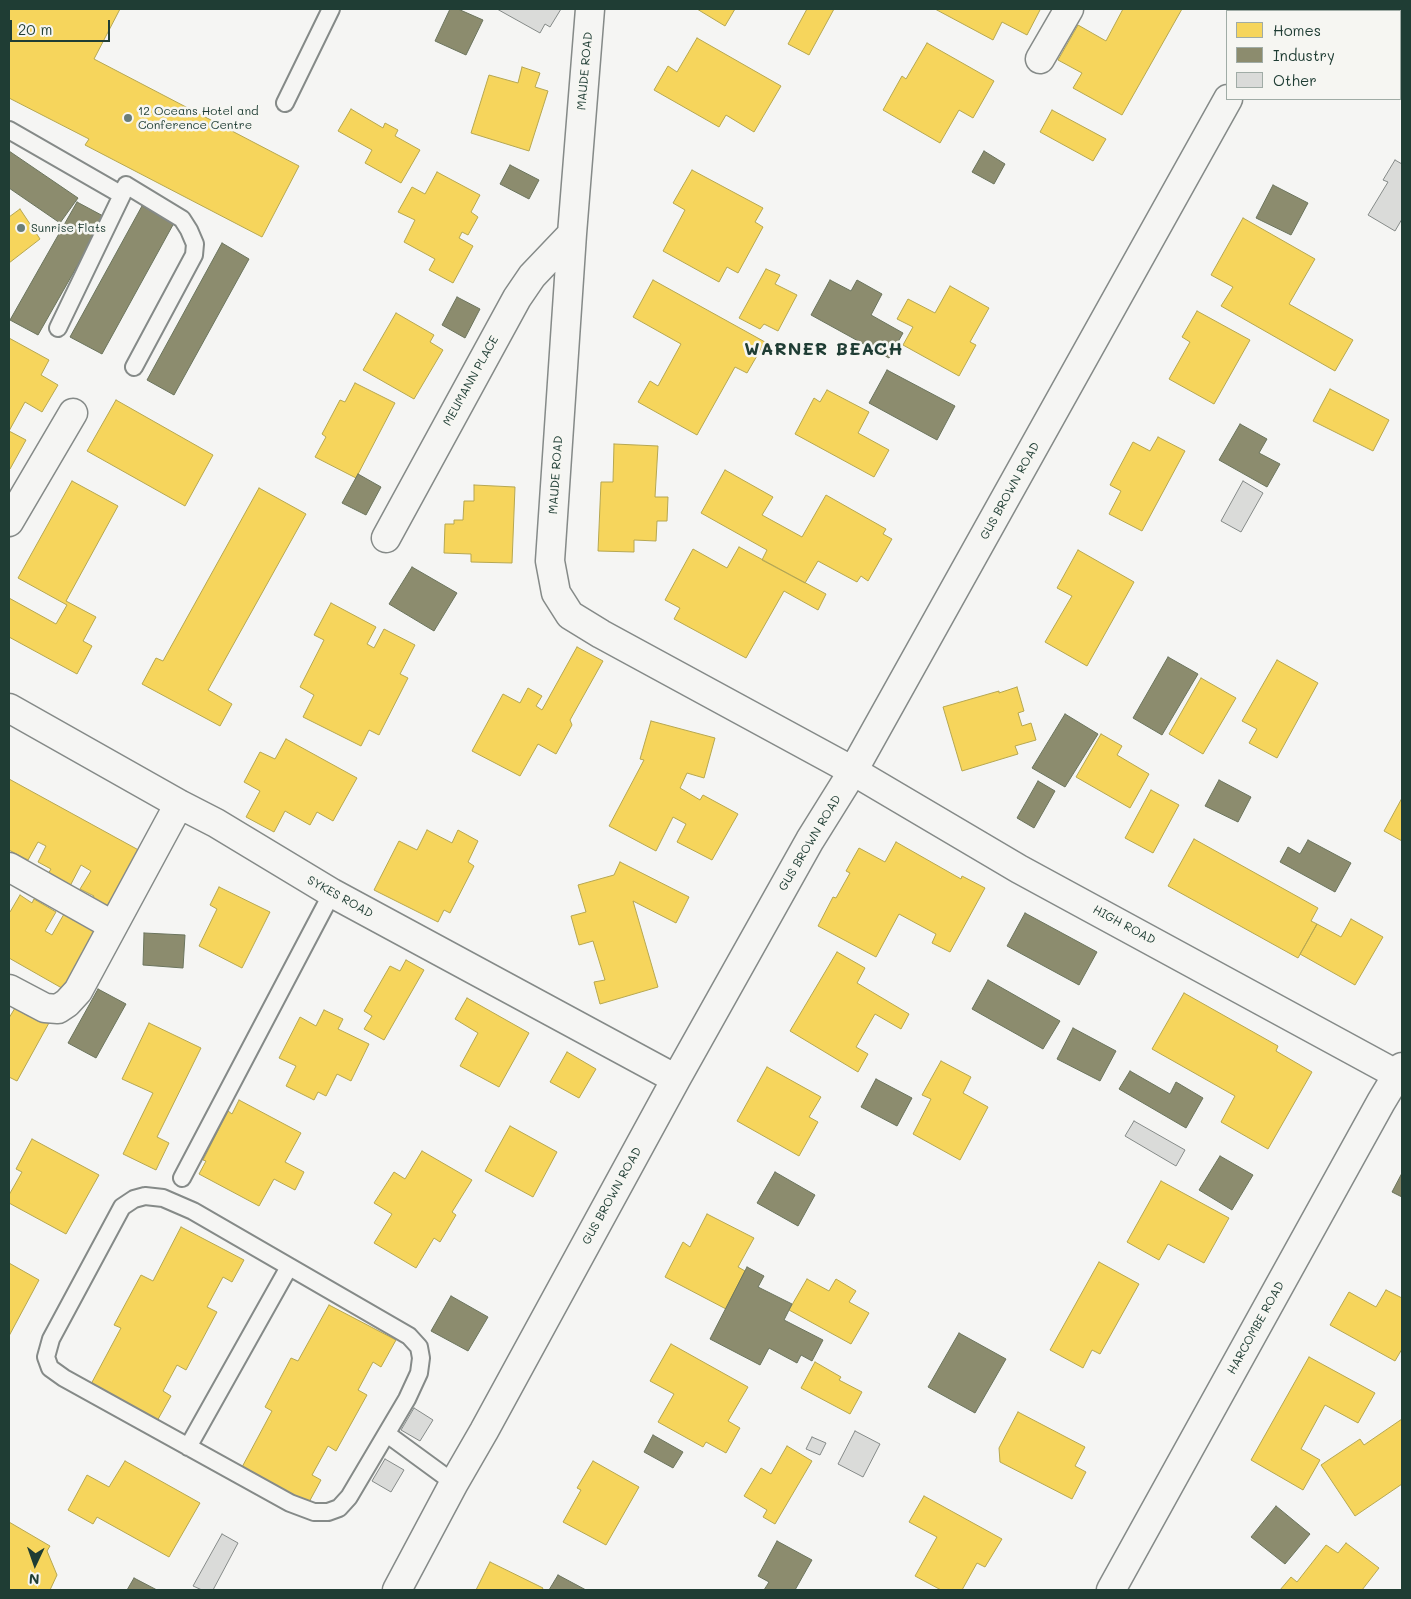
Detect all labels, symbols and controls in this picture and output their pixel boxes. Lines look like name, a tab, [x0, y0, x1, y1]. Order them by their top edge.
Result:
scale bar	[12, 10, 112, 42]
legend	[1226, 10, 1401, 100]
text: 20 m	[18, 19, 52, 39]
text: Homes	[1273, 20, 1321, 40]
street label: MAUDE ROAD	[574, 31, 596, 111]
text: Industry	[1273, 45, 1335, 65]
text: Other	[1273, 70, 1317, 90]
place label: 12 Oceans Hotel and Conference Centre	[138, 104, 259, 132]
marker: 12 Oceans Hotel and Conference Centre	[122, 112, 134, 124]
place label: Sunrise Flats	[31, 221, 106, 235]
marker: Sunrise Flats	[15, 222, 27, 234]
street label: MEUMANN PLACE	[440, 334, 502, 428]
district label: WARNER BEACH	[743, 338, 905, 360]
street label: MAUDE ROAD	[546, 435, 566, 515]
street label: GUS BROWN ROAD	[977, 440, 1043, 542]
street label: GUS BROWN ROAD	[776, 793, 844, 893]
street label: SYKES ROAD	[305, 873, 375, 921]
street label: HIGH ROAD	[1090, 902, 1158, 948]
street label: GUS BROWN ROAD	[579, 1145, 645, 1247]
street label: HARCOMBE ROAD	[1224, 1279, 1288, 1377]
north arrow	[10, 1539, 60, 1589]
text: N	[28, 1570, 40, 1589]

